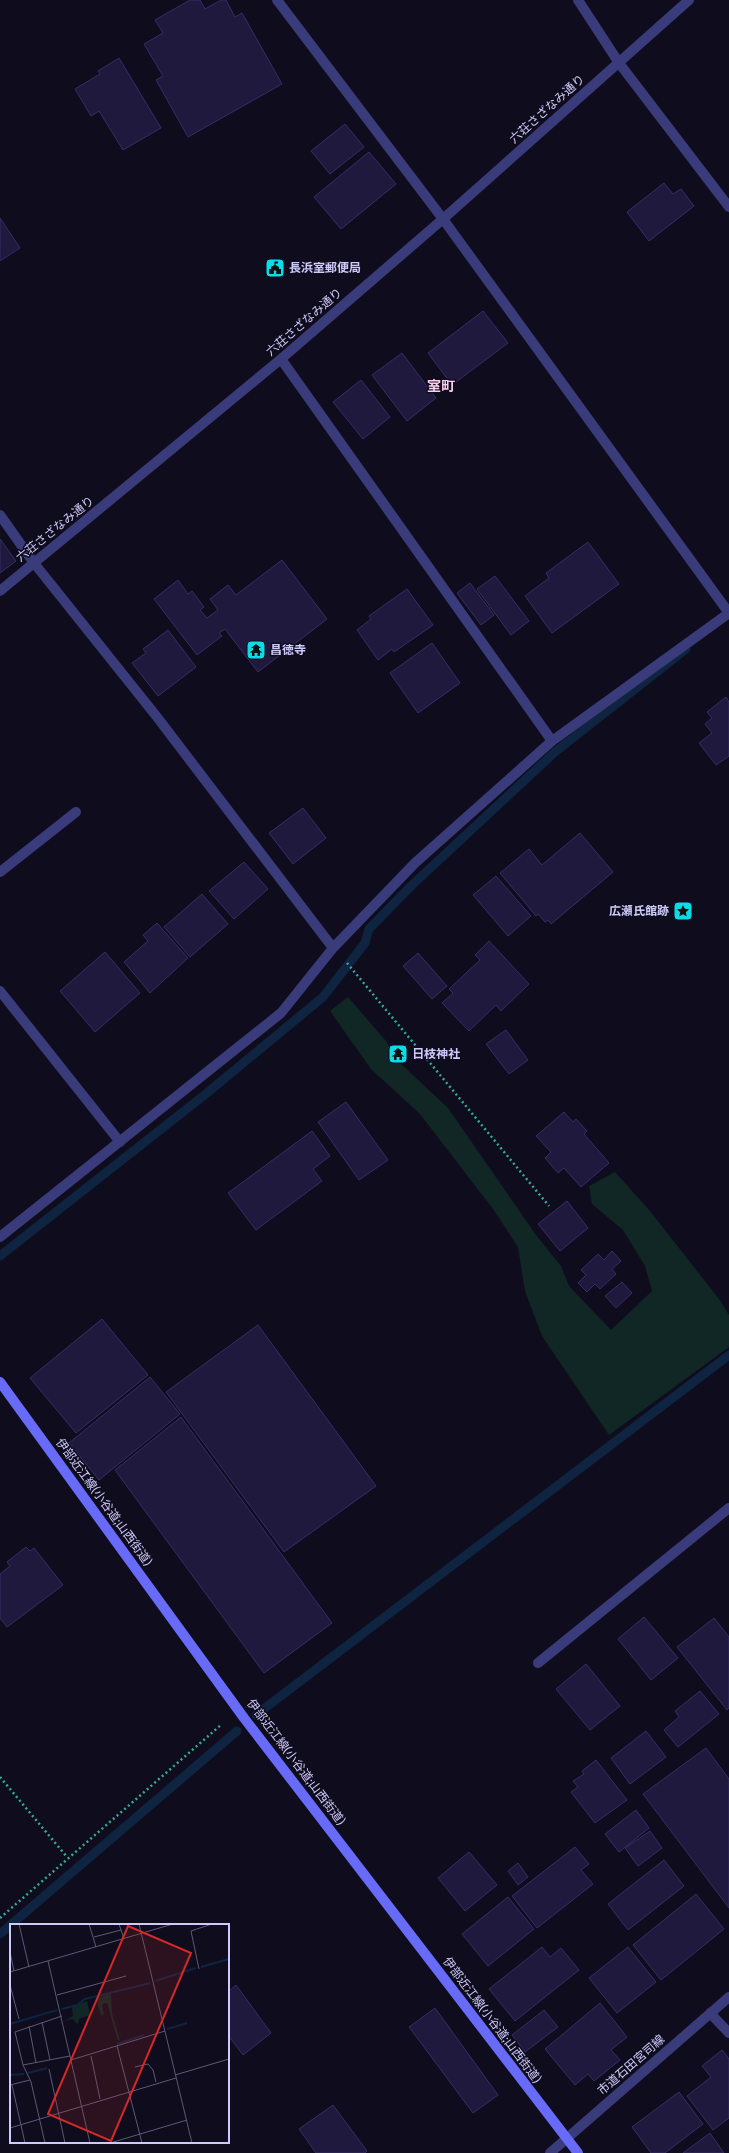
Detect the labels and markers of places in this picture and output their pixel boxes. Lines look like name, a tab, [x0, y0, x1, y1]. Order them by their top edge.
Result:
public building icon: 長浜室郵便局	[264, 257, 286, 279]
place label: 長浜室郵便局	[289, 261, 361, 275]
temple icon: 昌徳寺	[245, 639, 267, 661]
place label: 昌徳寺	[270, 643, 306, 657]
place icon: 広瀬氏館跡	[672, 900, 694, 922]
place label: 広瀬氏館跡	[609, 904, 669, 918]
temple icon: 日枝神社	[387, 1043, 409, 1065]
place label: 日枝神社	[412, 1047, 460, 1061]

